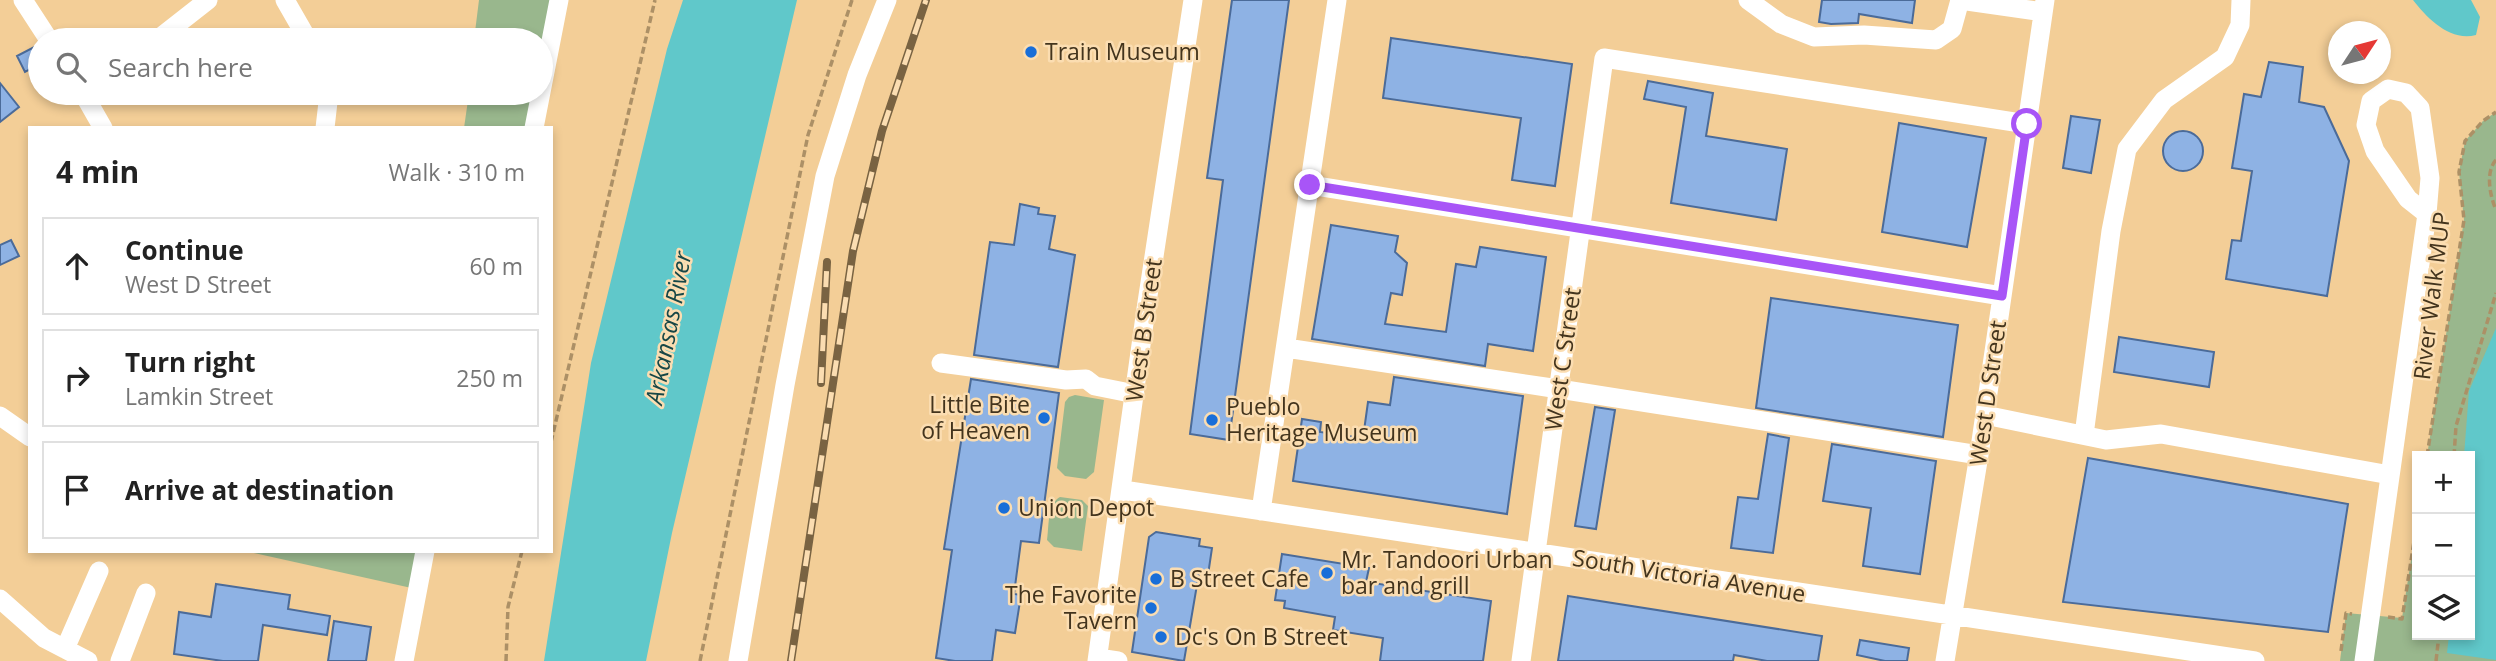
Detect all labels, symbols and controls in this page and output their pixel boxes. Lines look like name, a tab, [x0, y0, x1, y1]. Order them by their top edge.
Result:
north arrow	[2328, 21, 2391, 84]
search box	[28, 28, 553, 105]
place label: Train Museum	[1045, 35, 1200, 67]
marker: Train Museum	[1023, 44, 1039, 60]
icon: search	[52, 48, 90, 86]
text: Search here	[108, 49, 253, 85]
route start	[2011, 108, 2042, 139]
text: 4 min	[56, 151, 139, 192]
text: Walk · 310 m	[388, 156, 525, 188]
route end	[1294, 169, 1325, 200]
street label: River Walk MUP	[2405, 210, 2457, 382]
text: Continue	[125, 232, 244, 268]
icon: ahead	[58, 247, 96, 285]
water label: Arkansas River	[636, 247, 699, 409]
text: 60 m	[469, 250, 523, 282]
street label: West B Street	[1117, 256, 1169, 404]
text: West D Street	[125, 268, 271, 300]
street label: West C Street	[1536, 285, 1588, 432]
street label: West D Street	[1961, 318, 2013, 467]
text: Turn right	[125, 344, 256, 380]
icon: right	[58, 359, 96, 397]
text: 250 m	[456, 362, 523, 394]
text: Lamkin Street	[125, 380, 273, 412]
place label: Little Bite of Heaven	[921, 388, 1030, 446]
place label: Pueblo Heritage Museum	[1226, 390, 1418, 448]
marker: Little Bite of Heaven	[1036, 410, 1052, 426]
marker: Pueblo Heritage Museum	[1204, 412, 1220, 428]
map controls	[2412, 451, 2475, 640]
button: +	[2412, 451, 2475, 514]
icon: arrive	[58, 471, 96, 509]
text: Arrive at destination	[125, 472, 394, 508]
place label: Union Depot	[1018, 491, 1154, 523]
marker: Union Depot	[996, 500, 1012, 516]
button: −	[2412, 514, 2475, 577]
street label: South Victoria Avenue	[1570, 541, 1808, 609]
place label: Mr. Tandoori Urban bar and grill	[1341, 543, 1553, 601]
place label: B Street Cafe	[1170, 562, 1309, 594]
marker: Mr. Tandoori Urban bar and grill	[1319, 565, 1335, 581]
marker: B Street Cafe	[1148, 571, 1164, 587]
button: layers	[2412, 577, 2475, 640]
place label: The Favorite Tavern	[1005, 578, 1137, 636]
marker: The Favorite Tavern	[1143, 600, 1159, 616]
place label: Dc's On B Street	[1175, 620, 1348, 652]
marker: Dc's On B Street	[1153, 629, 1169, 645]

